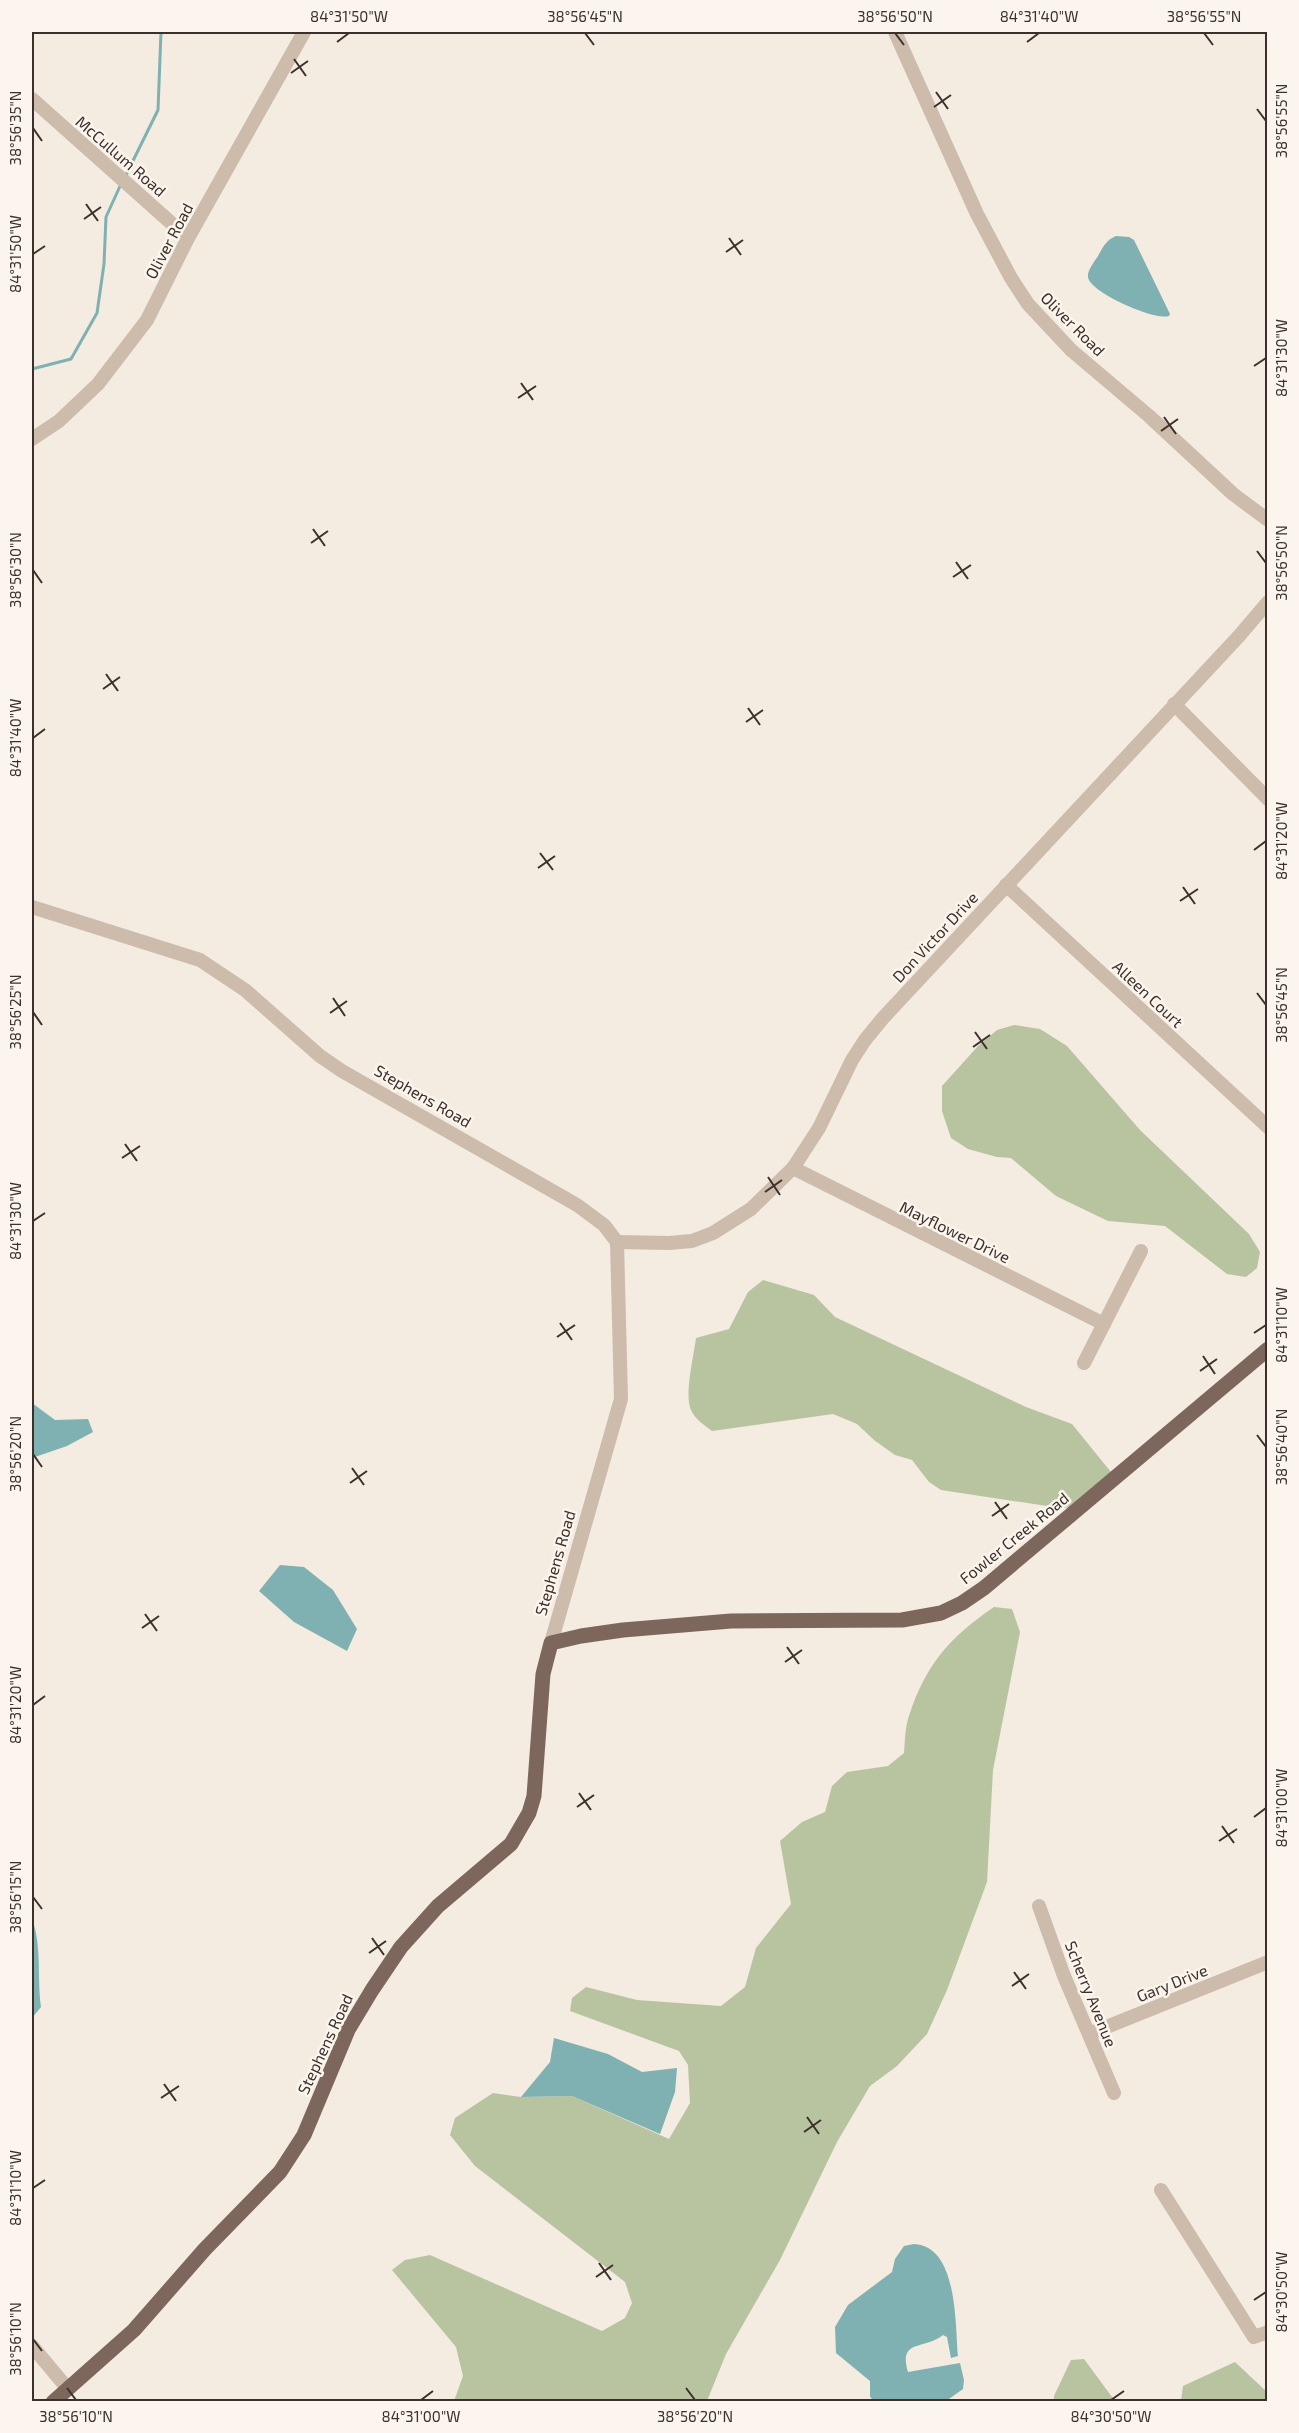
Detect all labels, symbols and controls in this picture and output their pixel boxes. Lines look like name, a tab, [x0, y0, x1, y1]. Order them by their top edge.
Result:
text: 84°31'50"W	[310, 7, 388, 25]
text: 38°56'45"N	[547, 7, 623, 25]
text: 38°56'50"N	[857, 7, 933, 25]
text: 84°31'40"W	[1000, 7, 1078, 25]
text: 38°56'55"N	[1167, 7, 1241, 25]
text: 38°56'55"N	[1272, 84, 1290, 158]
text: 38°56'35"N	[6, 91, 24, 165]
street label: McCullum Road	[72, 111, 170, 200]
street label: Oliver Road	[141, 200, 196, 282]
text: 84°31'50"W	[6, 215, 24, 293]
street label: Oliver Road	[1037, 288, 1109, 360]
text: 84°31'30"W	[1272, 319, 1290, 397]
text: 38°56'50"N	[1272, 525, 1290, 601]
text: 38°56'30"N	[6, 532, 24, 608]
text: 84°31'40"W	[6, 699, 24, 777]
text: 84°31'20"W	[1272, 802, 1290, 880]
street label: Don Victor Drive	[888, 888, 981, 986]
street label: Alleen Court	[1109, 956, 1187, 1031]
text: 38°56'45"N	[1272, 967, 1290, 1043]
text: 38°56'25"N	[6, 975, 24, 1050]
street label: Stephens Road	[371, 1060, 475, 1131]
text: 84°31'30"W	[6, 1182, 24, 1260]
street label: Mayflower Drive	[897, 1197, 1013, 1266]
text: 84°31'10"W	[1272, 1287, 1290, 1363]
text: 38°56'40"N	[1272, 1409, 1290, 1485]
text: 38°56'20"N	[6, 1416, 24, 1492]
street label: Fowler Creek Road	[955, 1488, 1072, 1587]
street label: Stephens Road	[530, 1508, 579, 1618]
text: 84°31'20"W	[6, 1666, 24, 1744]
text: 84°31'00"W	[1272, 1769, 1290, 1847]
text: 38°56'15"N	[6, 1861, 24, 1933]
street label: Scherry Avenue	[1062, 1938, 1121, 2049]
street label: Gary Drive	[1134, 1960, 1210, 2005]
street label: Stephens Road	[293, 1991, 356, 2097]
text: 84°31'10"W	[6, 2150, 24, 2226]
text: 84°30'50"W	[1272, 2252, 1290, 2332]
text: 38°56'10"N	[6, 2302, 24, 2376]
text: 38°56'10"N	[39, 2407, 113, 2425]
text: 84°31'00"W	[382, 2407, 460, 2425]
text: 38°56'20"N	[657, 2407, 733, 2425]
text: 84°30'50"W	[1071, 2407, 1151, 2425]

